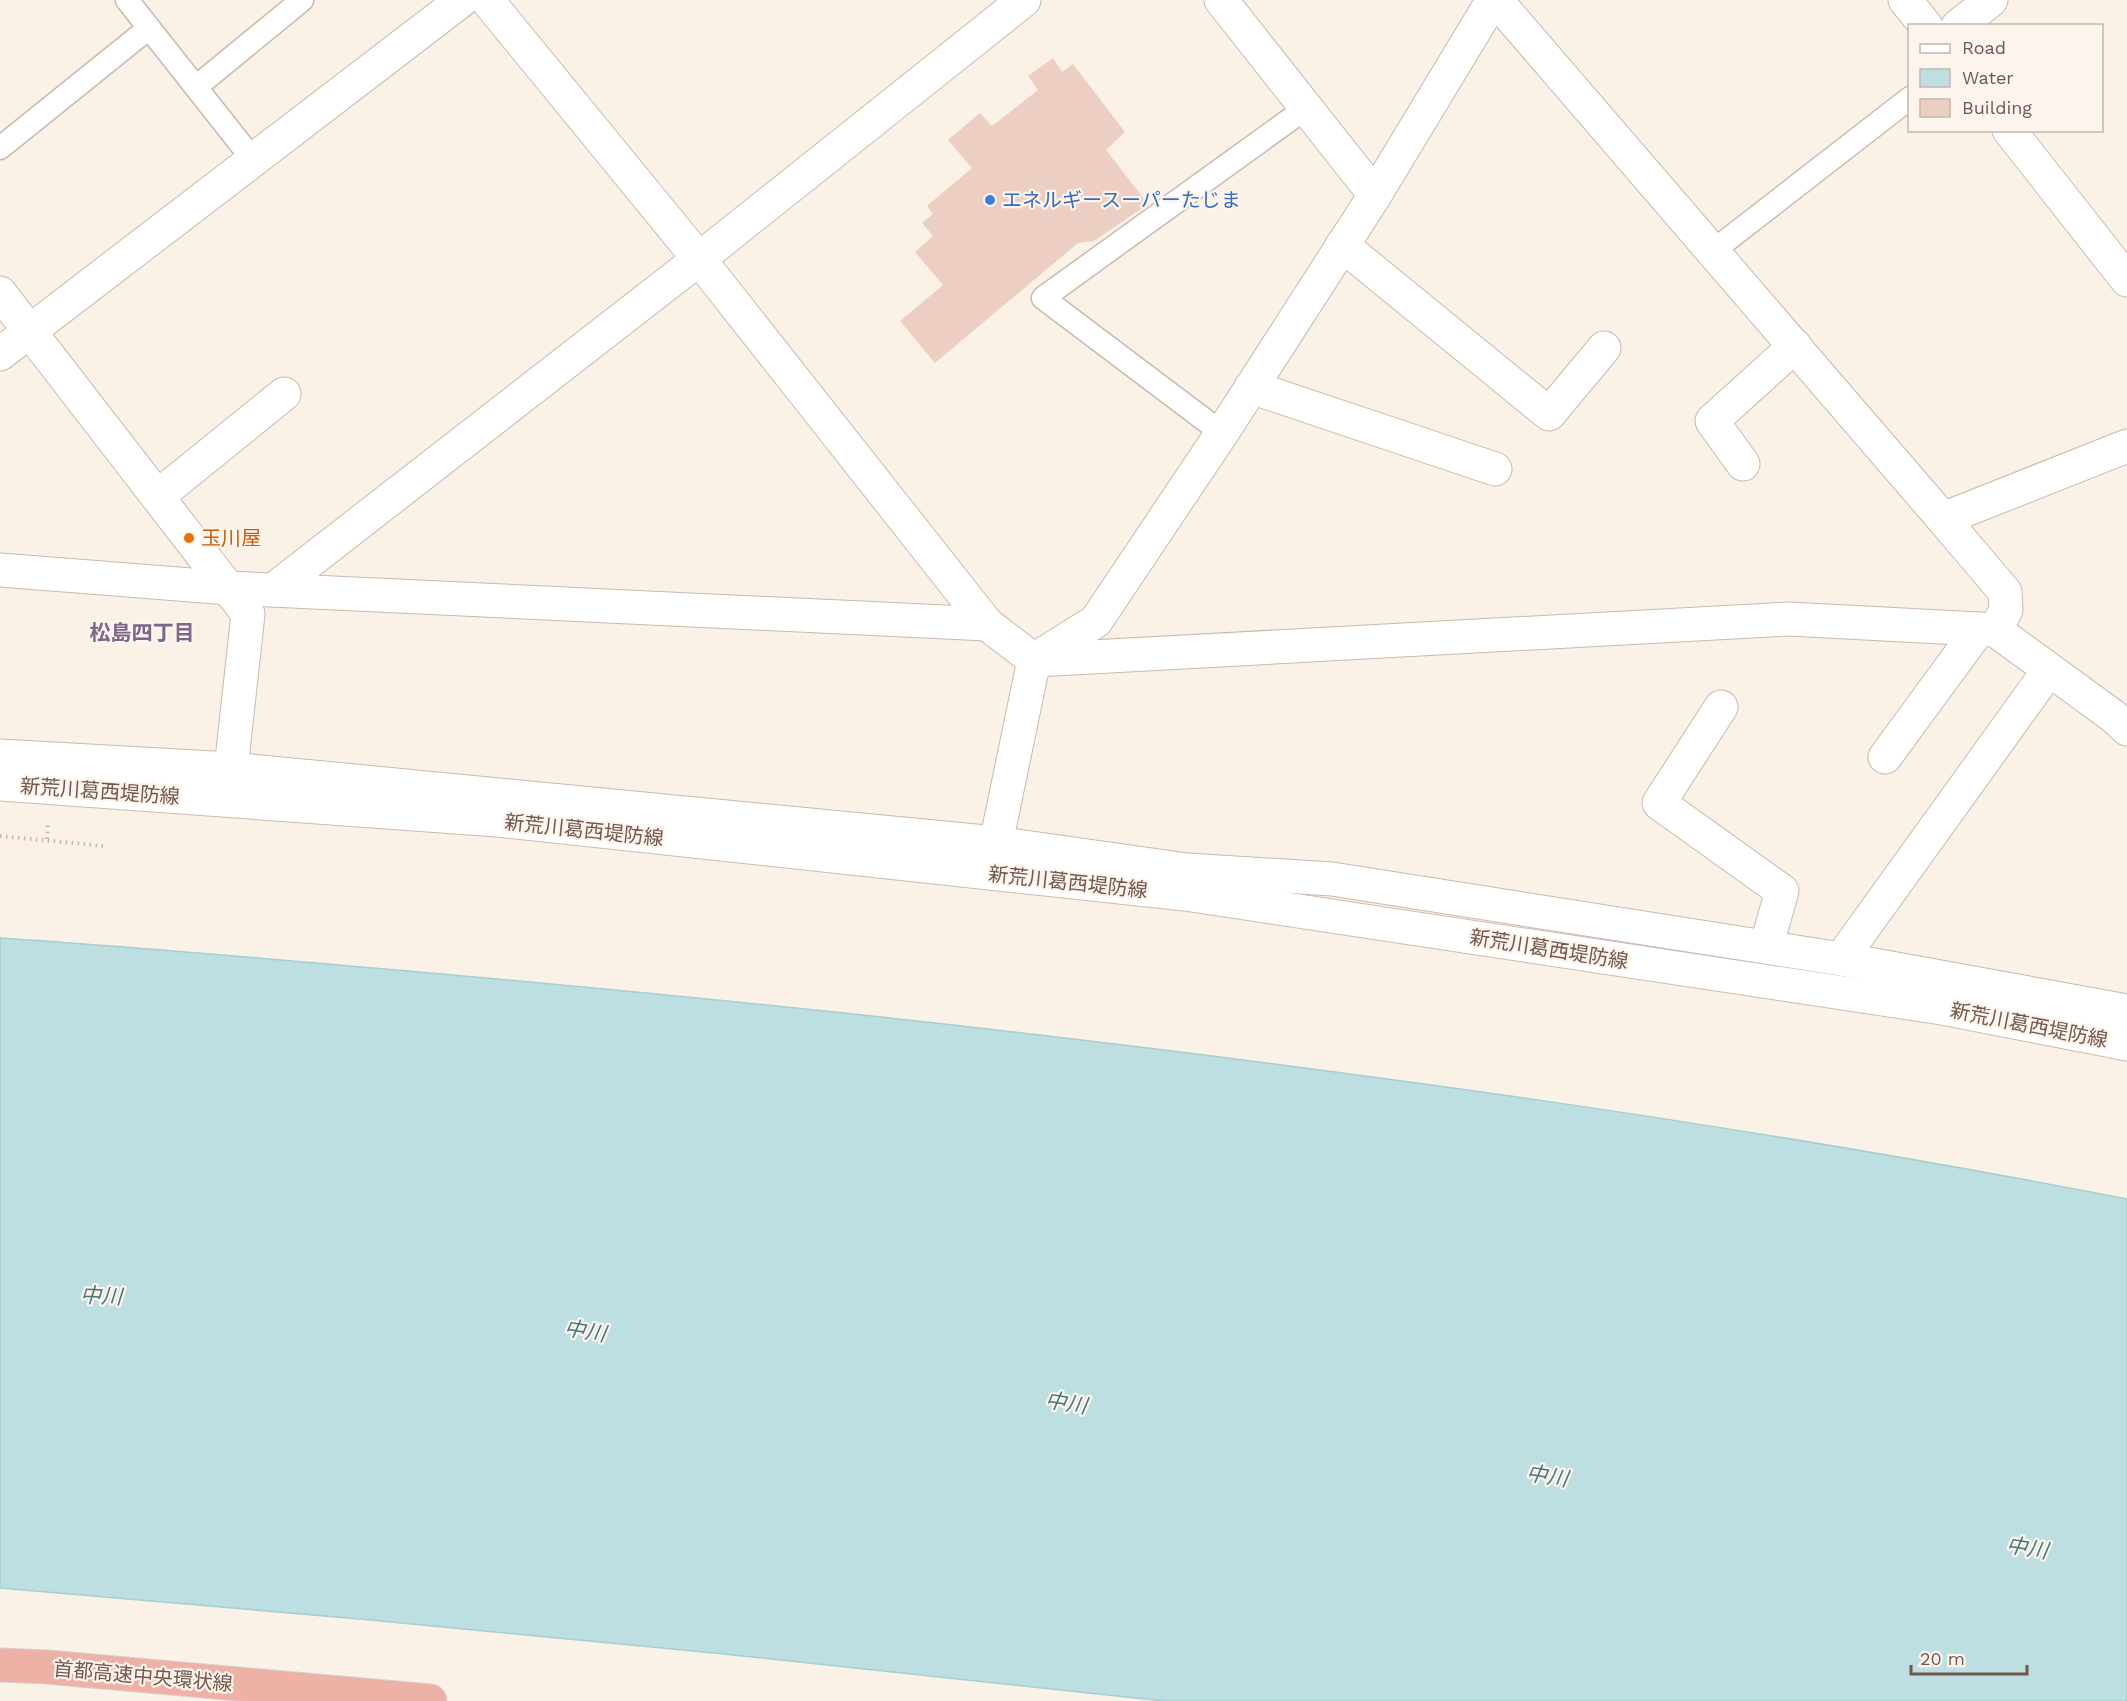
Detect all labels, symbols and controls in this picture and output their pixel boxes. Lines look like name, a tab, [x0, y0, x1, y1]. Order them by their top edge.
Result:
legend	[1908, 24, 2103, 132]
text: Road	[1962, 37, 2006, 58]
text: Water	[1962, 67, 2014, 88]
text: Building	[1962, 97, 2032, 118]
place label: エネルギースーパーたじま	[1002, 188, 1241, 212]
marker: エネルギースーパーたじま	[983, 193, 997, 207]
place label: 玉川屋	[201, 526, 261, 550]
marker: 玉川屋	[182, 531, 196, 545]
district label: 松島四丁目	[90, 620, 195, 645]
street label: 新荒川葛西堤防線	[19, 773, 181, 809]
street label: 新荒川葛西堤防線	[503, 810, 665, 850]
street label: 新荒川葛西堤防線	[987, 862, 1149, 902]
street label: 新荒川葛西堤防線	[1468, 925, 1630, 973]
street label: 新荒川葛西堤防線	[1948, 998, 2110, 1052]
water label: 中川	[79, 1282, 125, 1309]
water label: 中川	[562, 1315, 610, 1346]
water label: 中川	[1043, 1387, 1091, 1418]
water label: 中川	[1524, 1460, 1572, 1491]
water label: 中川	[2004, 1532, 2052, 1563]
scale bar	[1911, 1638, 2026, 1676]
text: 20 m	[1920, 1648, 1965, 1669]
street label: 首都高速中央環状線	[52, 1656, 234, 1696]

